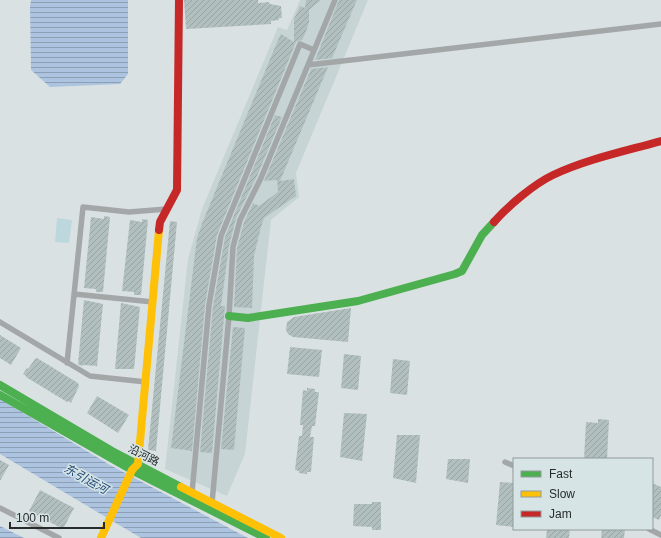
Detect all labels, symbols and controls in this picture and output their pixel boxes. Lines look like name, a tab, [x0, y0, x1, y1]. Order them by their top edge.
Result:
street label: 沿河路	[127, 442, 161, 468]
legend	[513, 458, 653, 530]
water label: 东引运河	[62, 461, 112, 498]
text: Fast	[549, 467, 573, 481]
text: Slow	[549, 487, 575, 501]
scale bar	[10, 504, 104, 530]
text: Jam	[549, 507, 572, 521]
text: 100 m	[16, 511, 49, 525]

